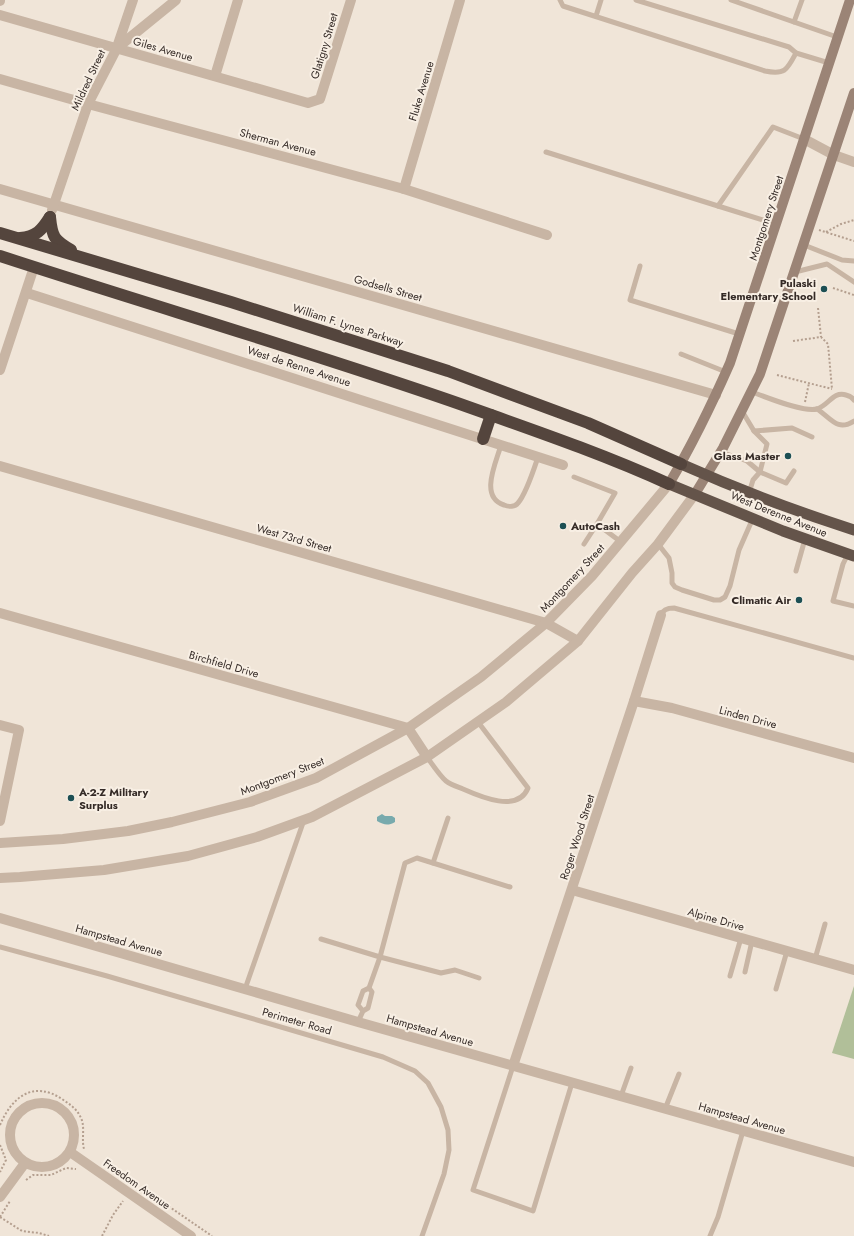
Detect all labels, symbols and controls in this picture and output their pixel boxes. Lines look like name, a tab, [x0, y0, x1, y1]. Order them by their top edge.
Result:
street label: Glatigny Street	[306, 11, 342, 81]
street label: Giles Avenue	[131, 33, 195, 65]
street label: Mildred Street	[67, 47, 109, 113]
street label: Fluke Avenue	[404, 59, 438, 123]
street label: Sherman Avenue	[238, 124, 318, 160]
street label: Montgomery Street	[745, 173, 787, 262]
street label: Godsells Street	[352, 271, 424, 305]
place label: Pulaski Elementary School	[721, 275, 816, 304]
marker: Pulaski Elementary School	[819, 284, 829, 294]
street label: William F. Lynes Parkway	[290, 299, 406, 351]
street label: West de Renne Avenue	[245, 342, 353, 390]
place label: Glass Master	[714, 448, 780, 464]
marker: Glass Master	[783, 451, 793, 461]
street label: West Derenne Avenue	[728, 487, 830, 541]
place label: AutoCash	[570, 518, 620, 534]
street label: West 73rd Street	[255, 520, 334, 556]
marker: AutoCash	[558, 521, 568, 531]
street label: Montgomery Street	[536, 540, 608, 616]
place label: Climatic Air	[731, 592, 791, 608]
marker: Climatic Air	[794, 595, 804, 605]
street label: Birchfield Drive	[187, 646, 261, 682]
street label: Linden Drive	[717, 702, 779, 732]
street label: Montgomery Street	[238, 753, 326, 799]
place label: A-2-Z Military Surplus	[78, 784, 148, 813]
street label: Roger Wood Street	[556, 792, 598, 882]
marker: A-2-Z Military Surplus	[66, 793, 76, 803]
street label: Alpine Drive	[686, 903, 746, 935]
street label: Hampstead Avenue	[74, 920, 165, 960]
street label: Perimeter Road	[260, 1003, 334, 1039]
street label: Hampstead Avenue	[385, 1010, 476, 1050]
street label: Hampstead Avenue	[697, 1098, 788, 1138]
street label: Freedom Avenue	[100, 1155, 174, 1213]

